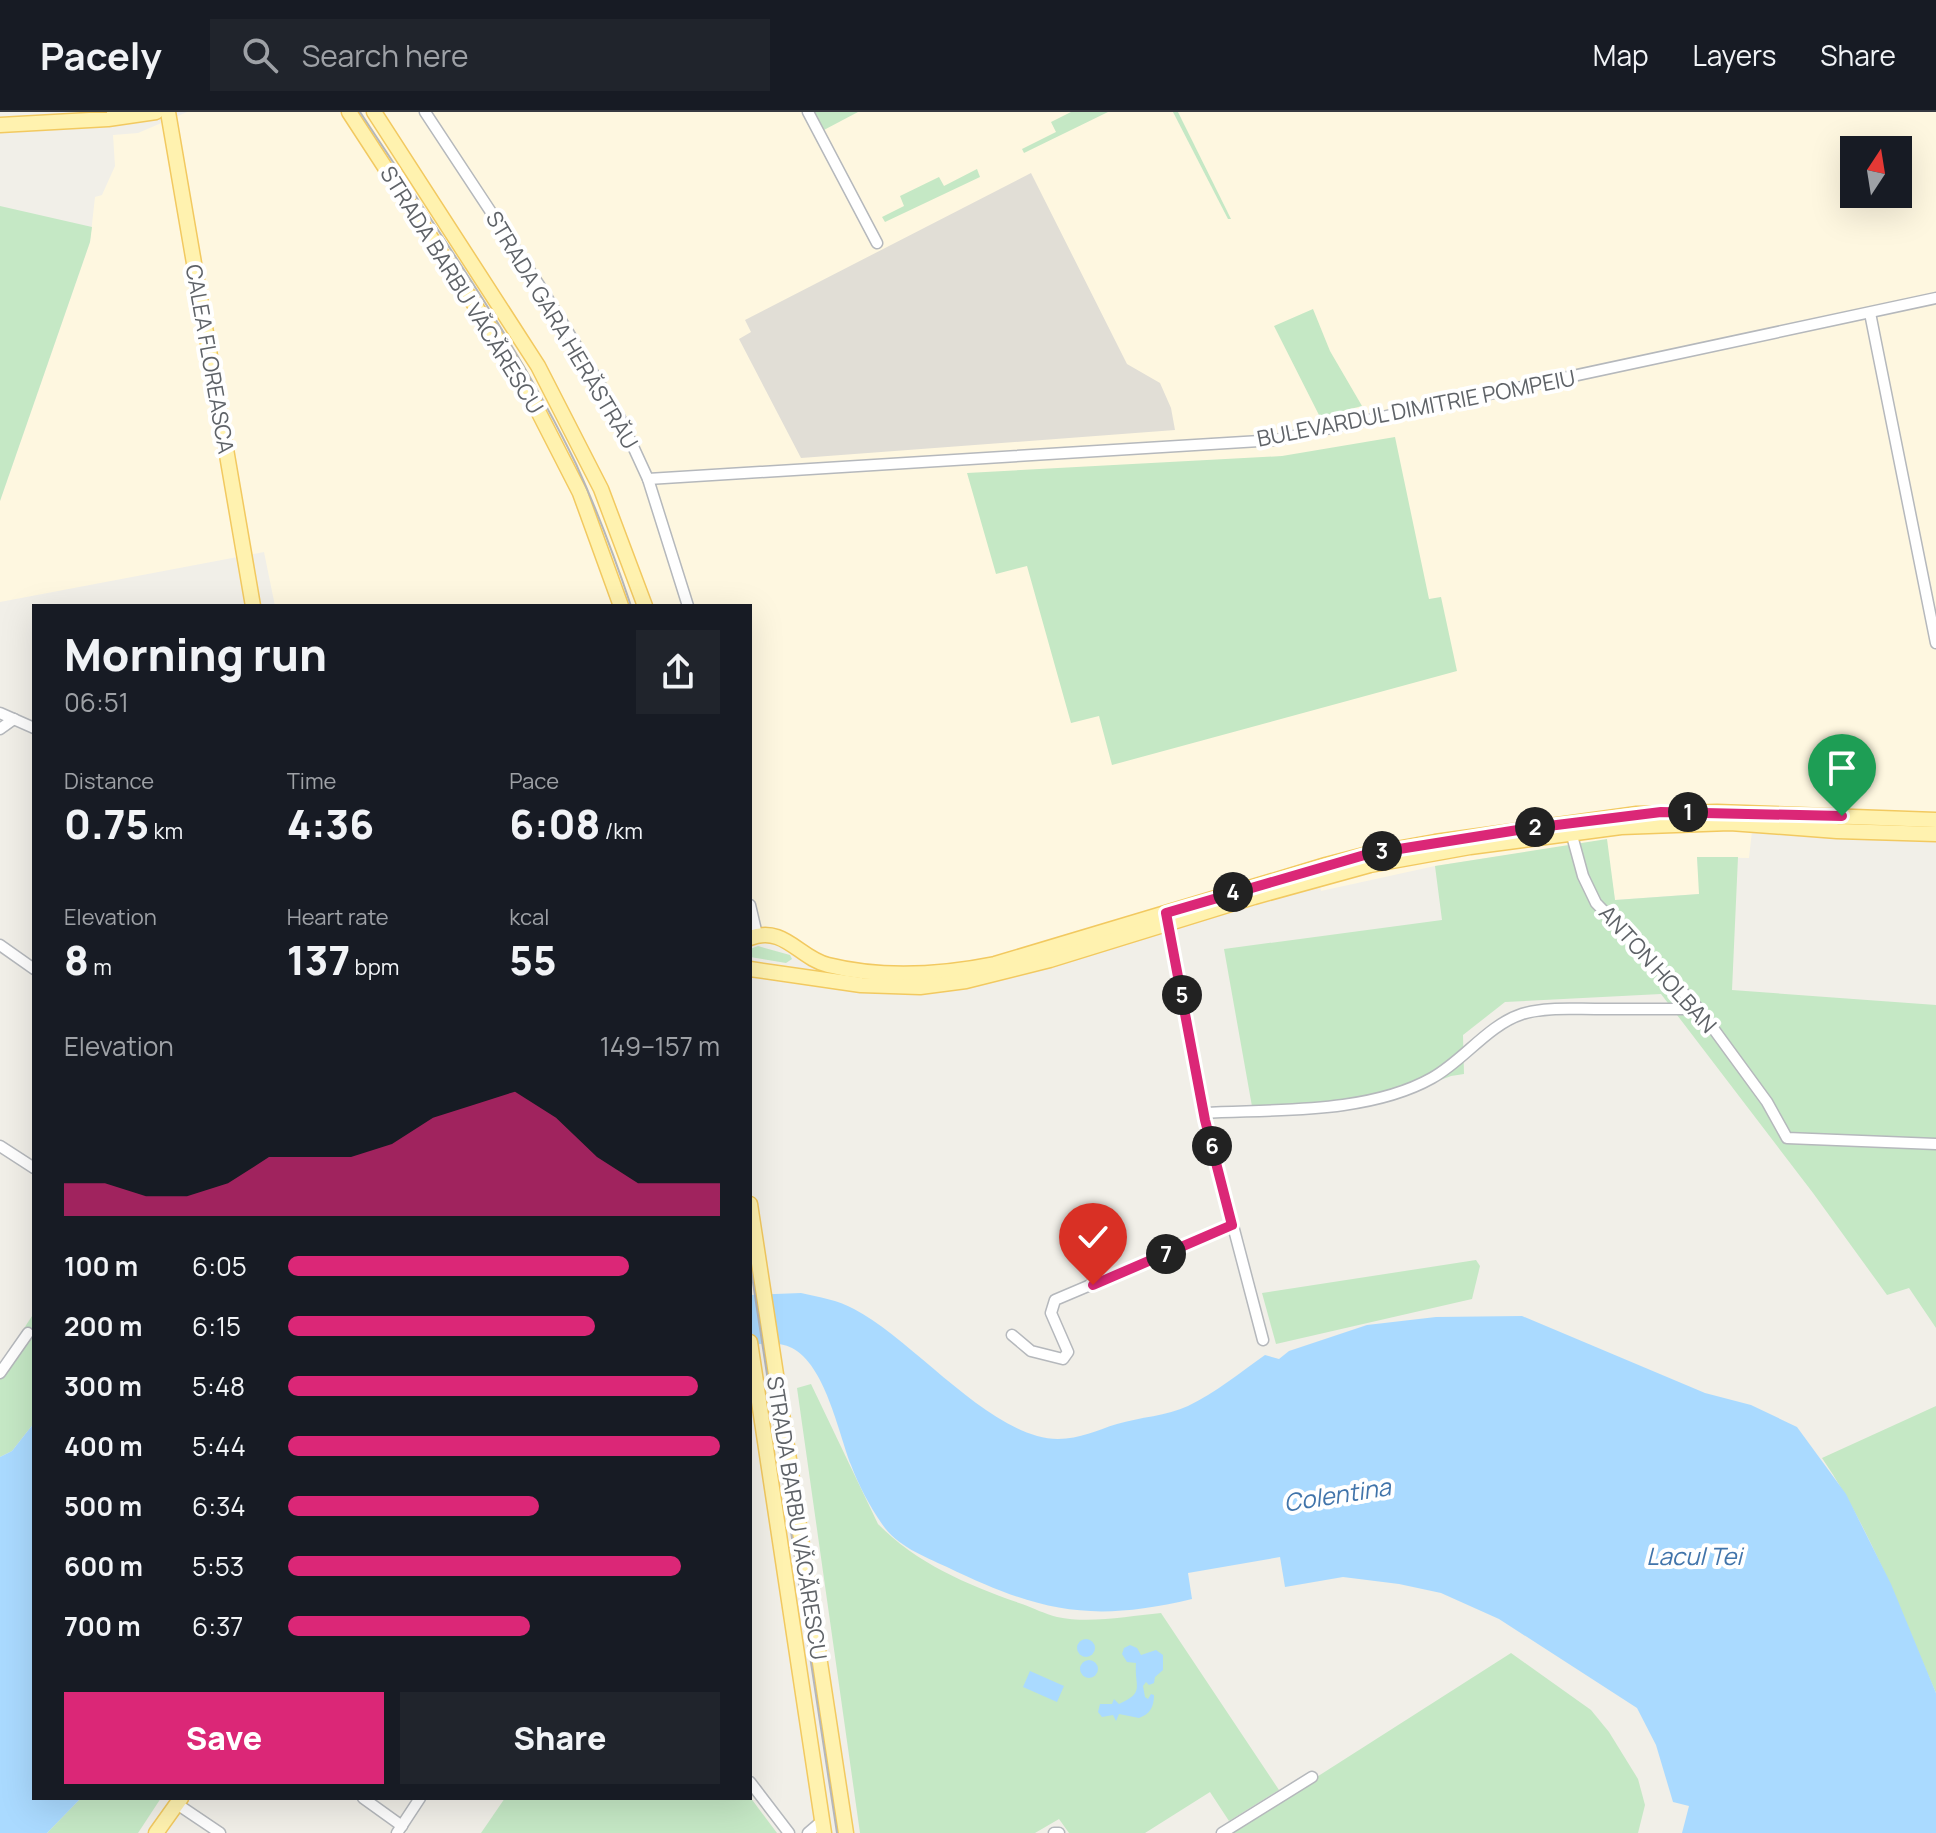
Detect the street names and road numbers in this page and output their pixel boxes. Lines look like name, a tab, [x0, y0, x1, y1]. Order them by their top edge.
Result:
street label: STRADA BARBU VĂCĂRESCU	[373, 160, 551, 420]
street label: STRADA GARA HERĂSTRĂU	[479, 205, 645, 455]
street label: CALEA FLOREASCA	[179, 262, 241, 456]
street label: BULEVARDUL DIMITRIE POMPEIU	[1254, 362, 1578, 454]
street label: ANTON HOLBAN	[1593, 899, 1723, 1039]
street label: STRADA BARBU VĂCĂRESCU	[760, 1374, 834, 1662]

